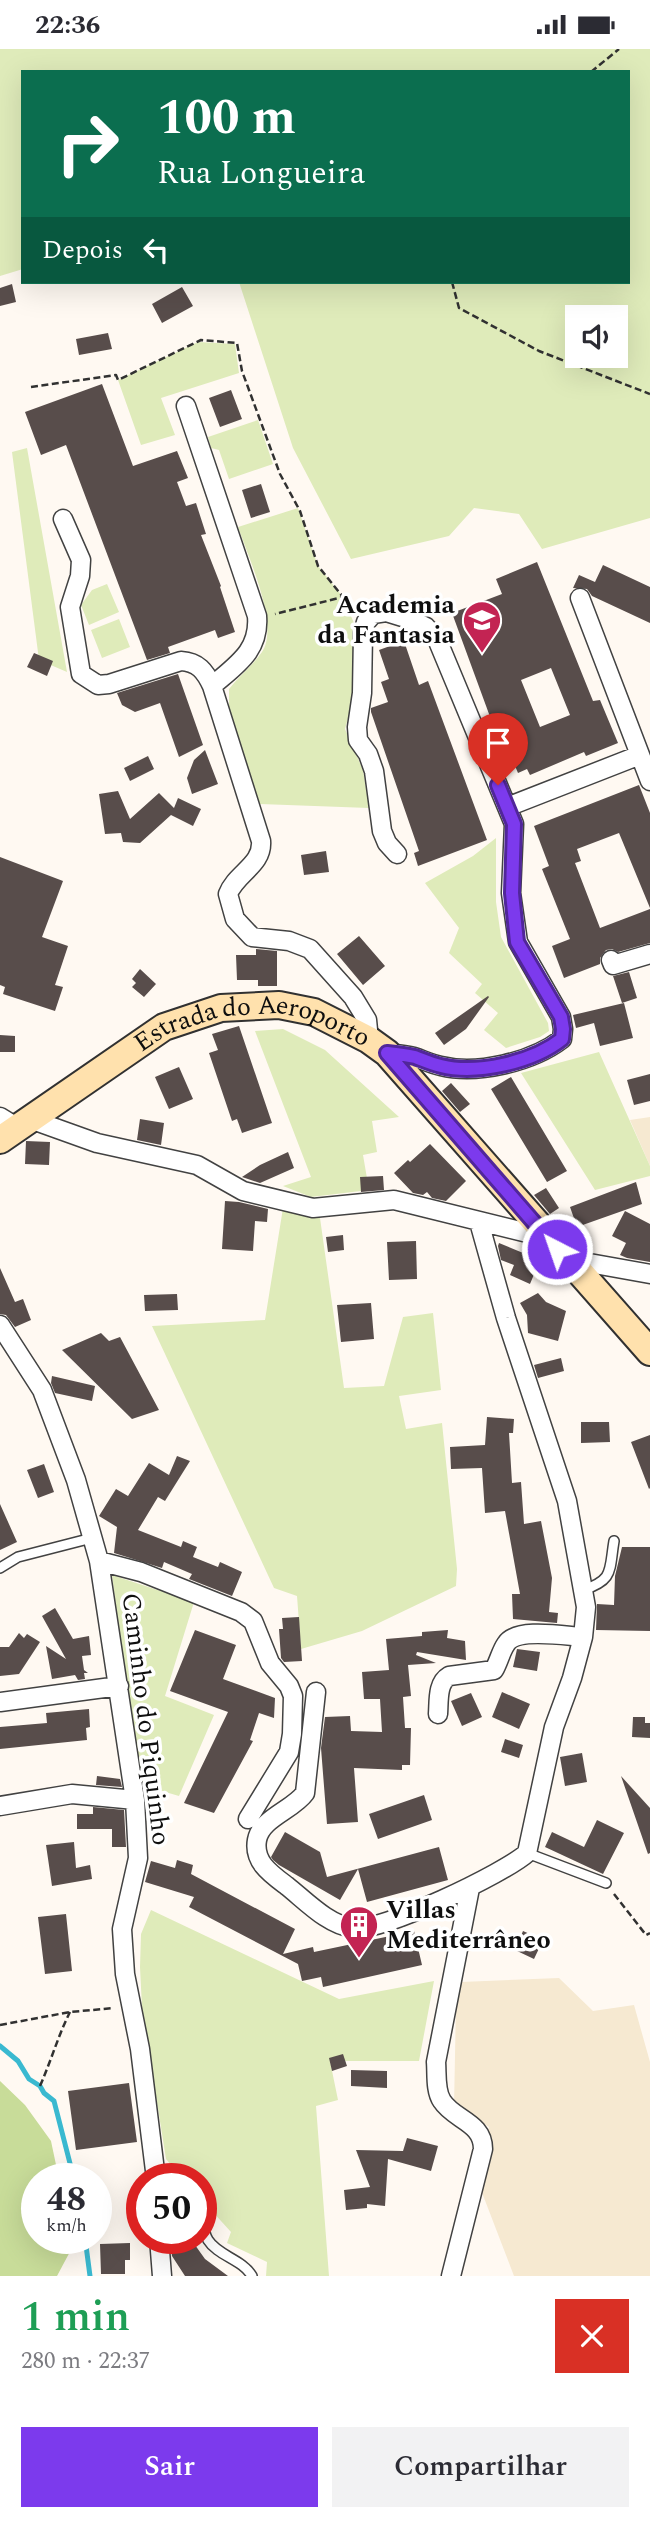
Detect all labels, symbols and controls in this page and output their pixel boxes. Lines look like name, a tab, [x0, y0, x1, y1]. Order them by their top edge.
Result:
text: 22:36	[35, 5, 100, 45]
text: 100 m	[157, 81, 296, 156]
icon: right	[42, 98, 133, 189]
text: Rua Longueira	[157, 149, 365, 198]
text: Depois	[42, 230, 123, 270]
icon: left	[137, 231, 175, 269]
map controls	[565, 305, 628, 368]
button: sound	[565, 305, 628, 368]
place label: Academia da Fantasia	[318, 585, 456, 655]
school or university icon: Academia da Fantasia	[461, 599, 503, 654]
pin	[468, 713, 528, 785]
icon: arrive	[479, 724, 517, 762]
text: Estrada do Aeroporto	[125, 985, 377, 1062]
street label: Estrada do Aeroporto	[130, 1032, 378, 1068]
position arrow	[520, 1212, 594, 1286]
street label: Caminho do Piquinho	[111, 1590, 181, 1848]
place label: Villas Mediterrâneo	[386, 1890, 551, 1960]
building icon: Villas Mediterrâneo	[338, 1904, 380, 1959]
speed limit sign: 50	[126, 2163, 217, 2254]
text: 48	[47, 2173, 86, 2226]
text: km/h	[46, 2212, 87, 2239]
text: 1 min	[21, 2286, 130, 2349]
button: close	[555, 2299, 629, 2373]
text: 280 m · 22:37	[21, 2344, 150, 2379]
button: Sair	[21, 2427, 318, 2507]
button: Compartilhar	[332, 2427, 629, 2507]

